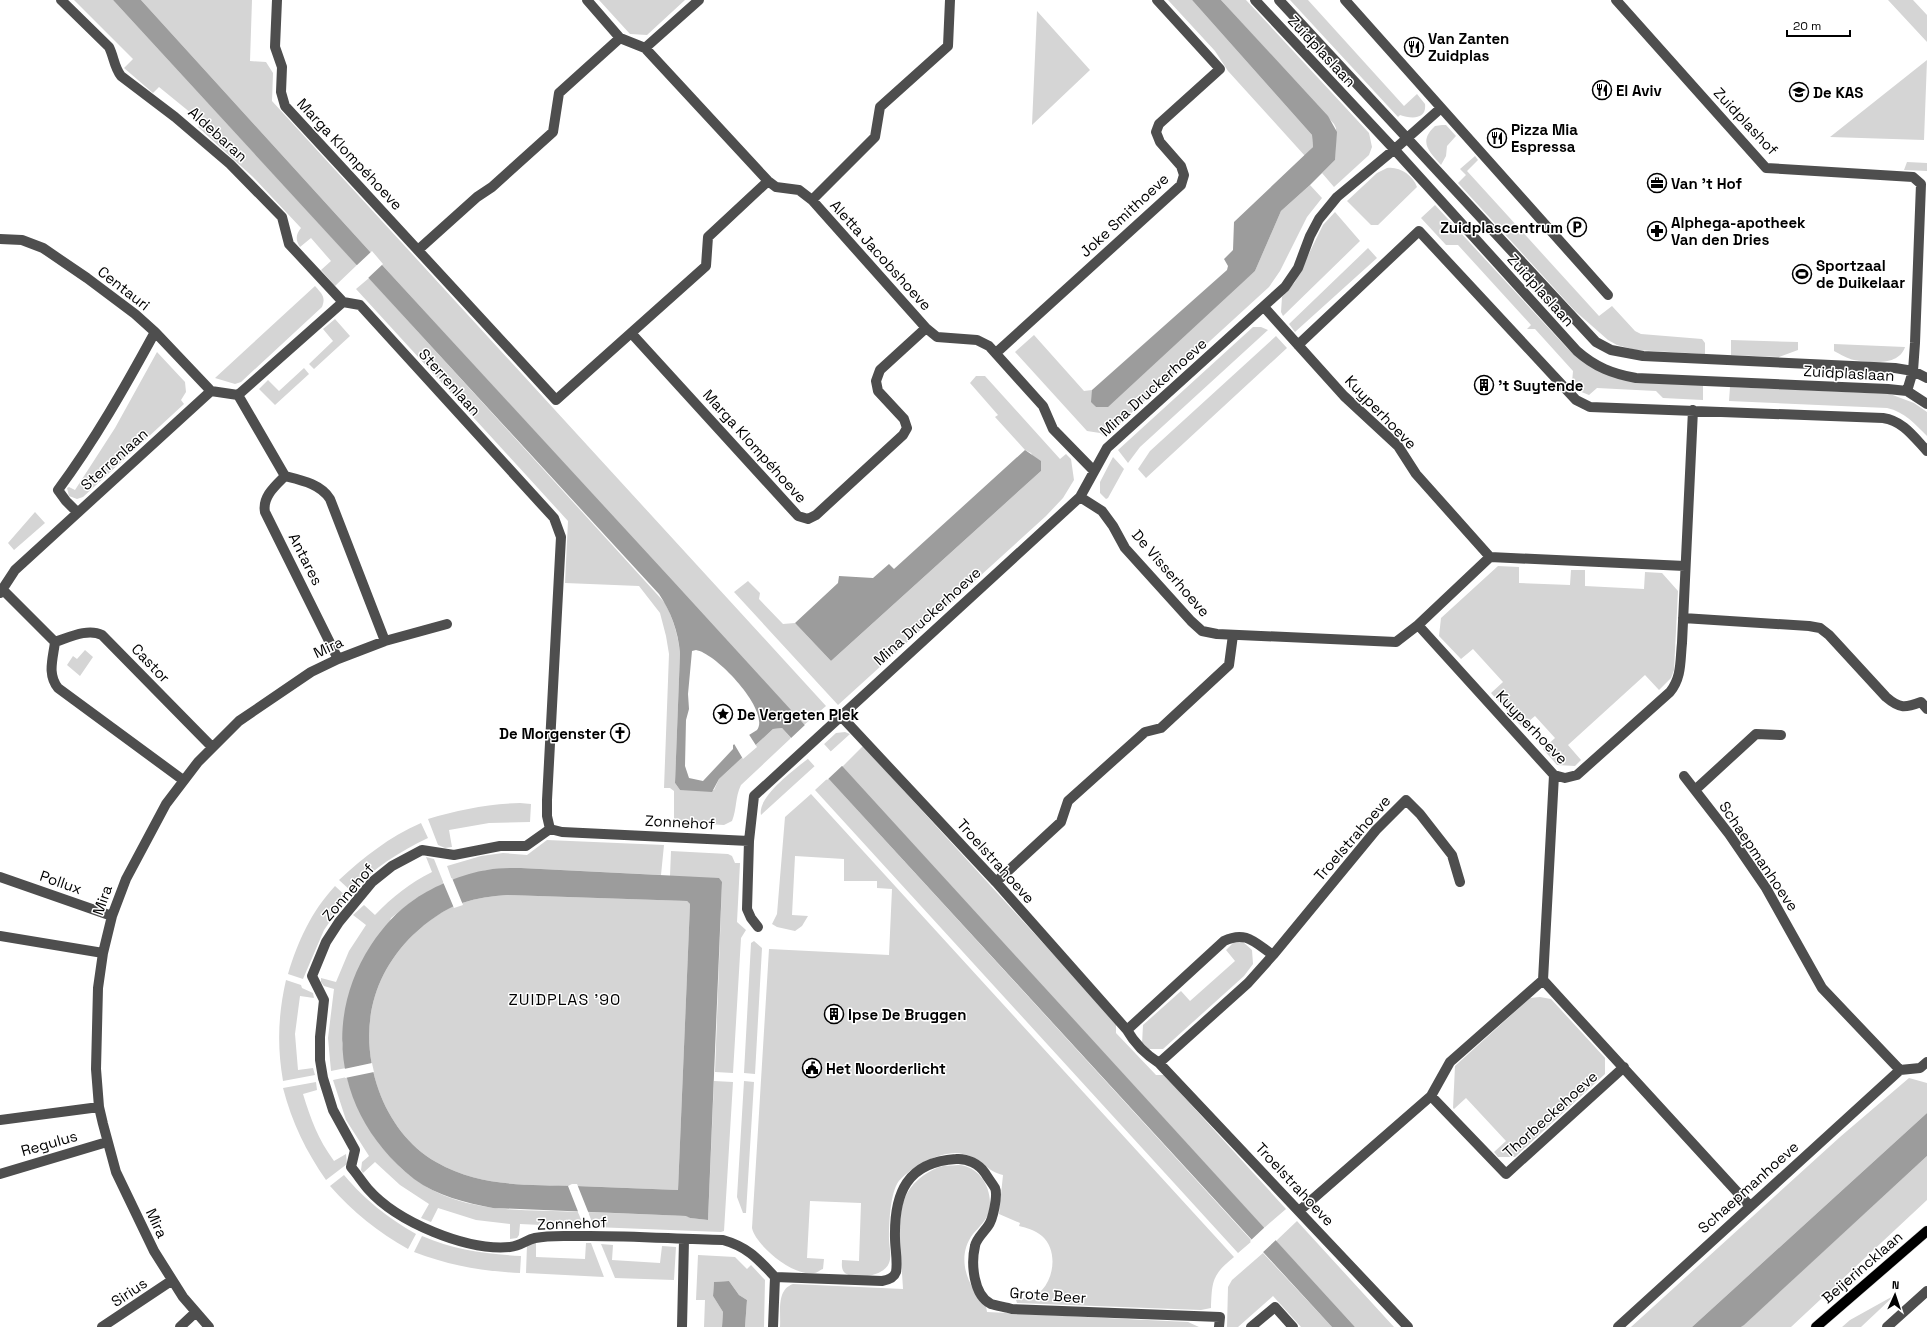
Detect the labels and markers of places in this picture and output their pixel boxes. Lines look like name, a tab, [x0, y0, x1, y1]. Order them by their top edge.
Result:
place label: Van Zanten Zuidplas	[1428, 29, 1509, 65]
restaurant icon: Van Zanten Zuidplas	[1403, 36, 1425, 58]
restaurant icon: El Aviv	[1591, 79, 1613, 101]
place label: El Aviv	[1616, 81, 1662, 100]
school or university icon: De KAS	[1788, 81, 1810, 103]
place label: De KAS	[1813, 83, 1863, 102]
place label: Pizza Mia Espressa	[1511, 120, 1578, 156]
restaurant icon: Pizza Mia Espressa	[1486, 127, 1508, 149]
office icon: Van 't Hof	[1646, 172, 1668, 194]
place label: Van 't Hof	[1671, 174, 1743, 193]
place label: Alphega-apotheek Van den Dries	[1671, 213, 1806, 249]
parking icon: Zuidplascentrum	[1566, 216, 1588, 238]
place label: Zuidplascentrum	[1440, 218, 1563, 237]
pharmacy icon: Alphega-apotheek Van den Dries	[1646, 220, 1668, 242]
place label: Sportzaal de Duikelaar	[1816, 256, 1905, 292]
sports icon: Sportzaal de Duikelaar	[1791, 263, 1813, 285]
building icon: 't Suytende	[1473, 374, 1495, 396]
place label: 't Suytende	[1498, 376, 1584, 395]
place icon: De Vergeten Plek	[712, 703, 734, 725]
place label: De Vergeten Plek	[737, 705, 859, 724]
church icon: De Morgenster	[609, 722, 631, 744]
place label: De Morgenster	[499, 724, 606, 743]
building icon: Ipse De Bruggen	[823, 1003, 845, 1025]
place label: Ipse De Bruggen	[848, 1005, 967, 1024]
public building icon: Het Noorderlicht	[801, 1057, 823, 1079]
place label: Het Noorderlicht	[826, 1059, 946, 1078]

